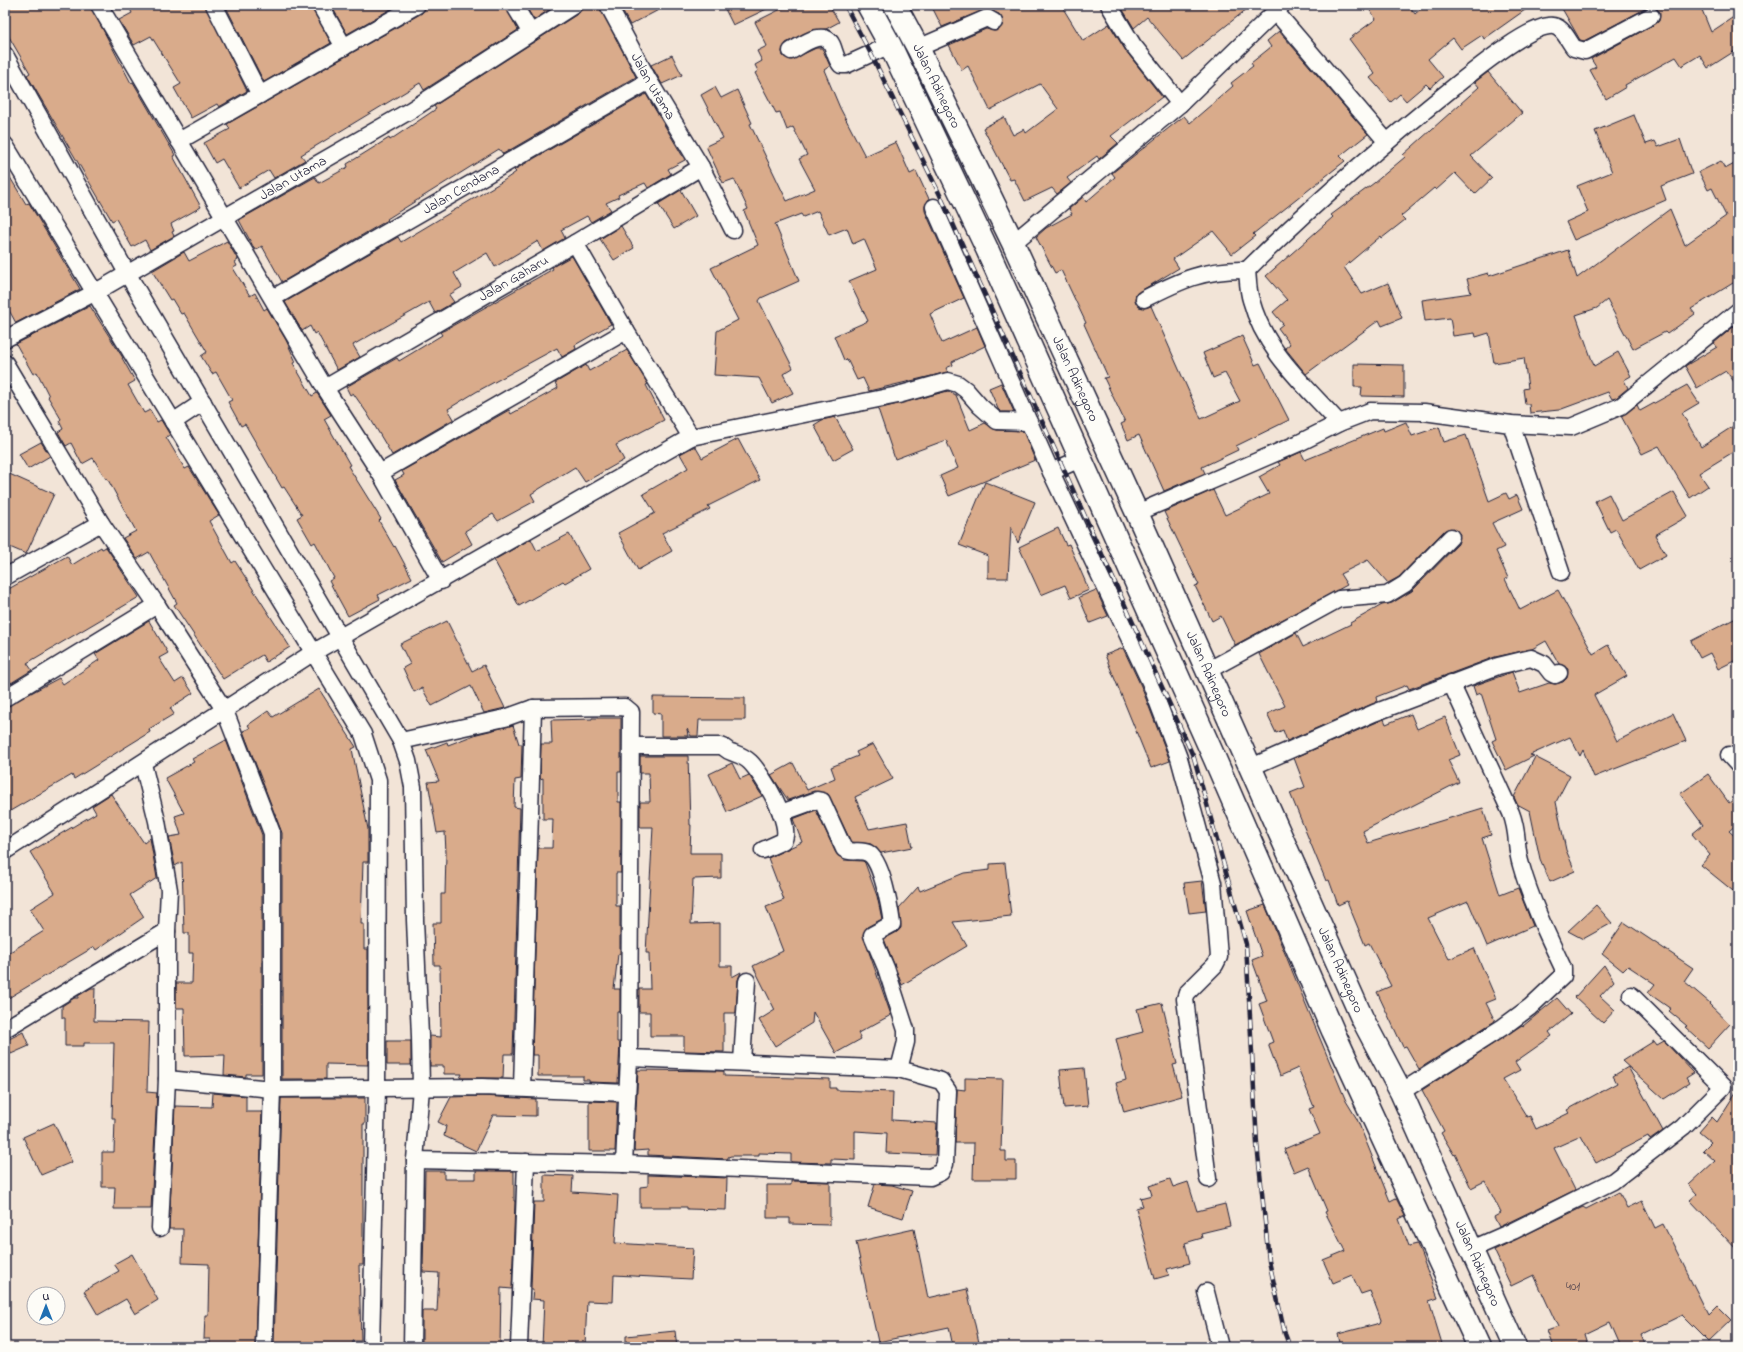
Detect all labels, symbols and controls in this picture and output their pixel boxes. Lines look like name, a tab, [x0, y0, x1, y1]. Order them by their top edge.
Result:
street label: Jalan Adinegoro	[907, 40, 966, 132]
street label: Jalan Utama	[625, 49, 681, 124]
street label: Jalan Utama	[256, 150, 330, 206]
street label: Jalan Cendana	[419, 159, 503, 220]
street label: Jalan Gaharu	[475, 250, 552, 307]
street label: Jalan Adinegoro	[1047, 332, 1104, 425]
street label: Jalan Adinegoro	[1180, 628, 1237, 720]
street label: Jalan Adinegoro	[1312, 924, 1369, 1016]
street label: Jalan Adinegoro	[1449, 1217, 1506, 1310]
house number: 401	[1566, 1278, 1580, 1296]
north arrow	[26, 1286, 66, 1326]
text: U	[43, 1289, 50, 1305]

